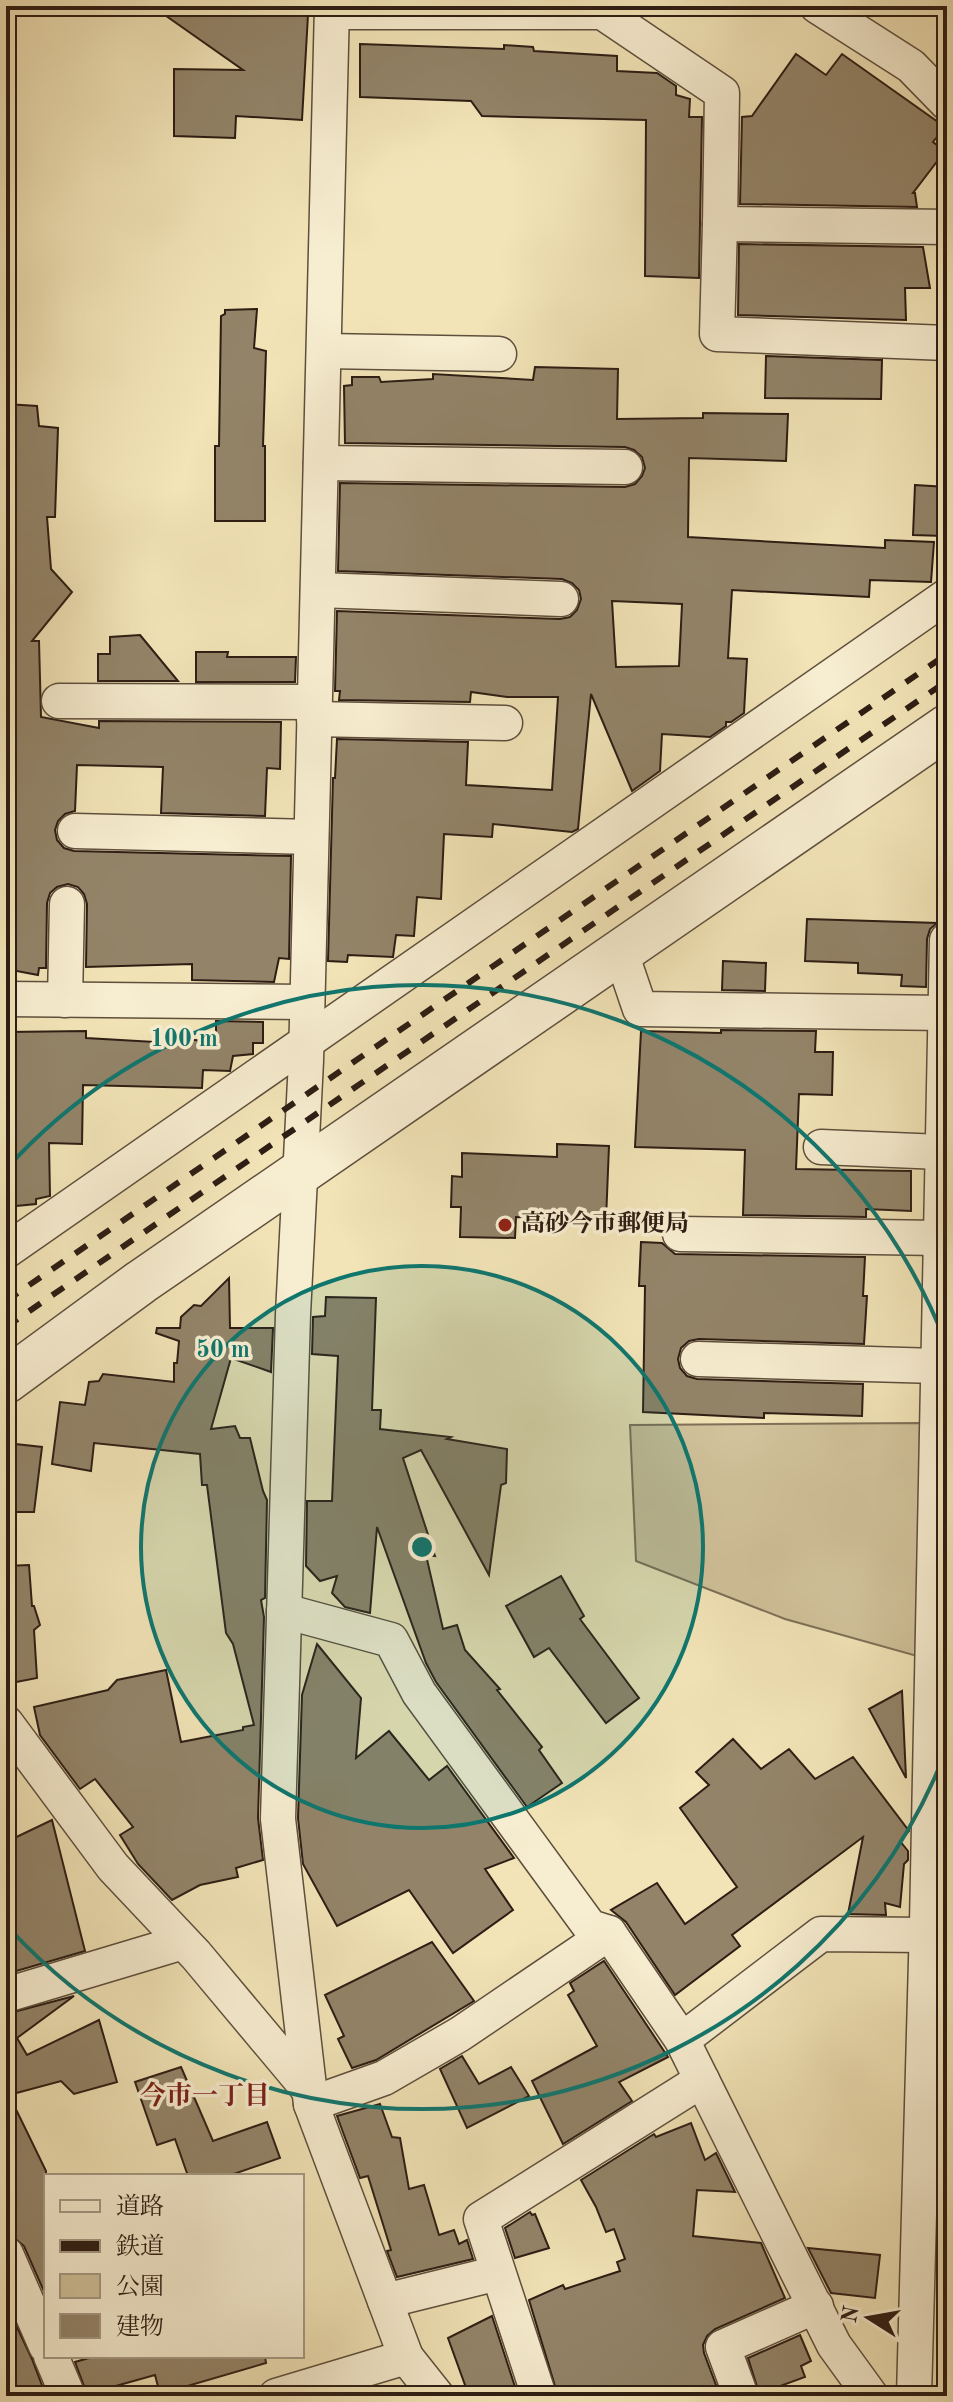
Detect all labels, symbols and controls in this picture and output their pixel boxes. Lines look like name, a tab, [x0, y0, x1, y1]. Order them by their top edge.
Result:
text: 100 m	[150, 1028, 218, 1052]
place label: 高砂今市郵便局	[521, 1210, 689, 1237]
marker: 高砂今市郵便局	[496, 1216, 514, 1234]
text: 50 m	[196, 1338, 250, 1363]
centre of rings	[408, 1533, 436, 1561]
district label: 今市一丁目	[140, 2081, 270, 2110]
legend	[44, 2174, 304, 2358]
text: 道路	[116, 2193, 164, 2220]
text: 鉄道	[116, 2233, 164, 2260]
text: 公園	[116, 2274, 164, 2300]
north arrow	[829, 2278, 909, 2358]
text: N	[839, 2304, 864, 2325]
text: 建物	[116, 2313, 164, 2340]

